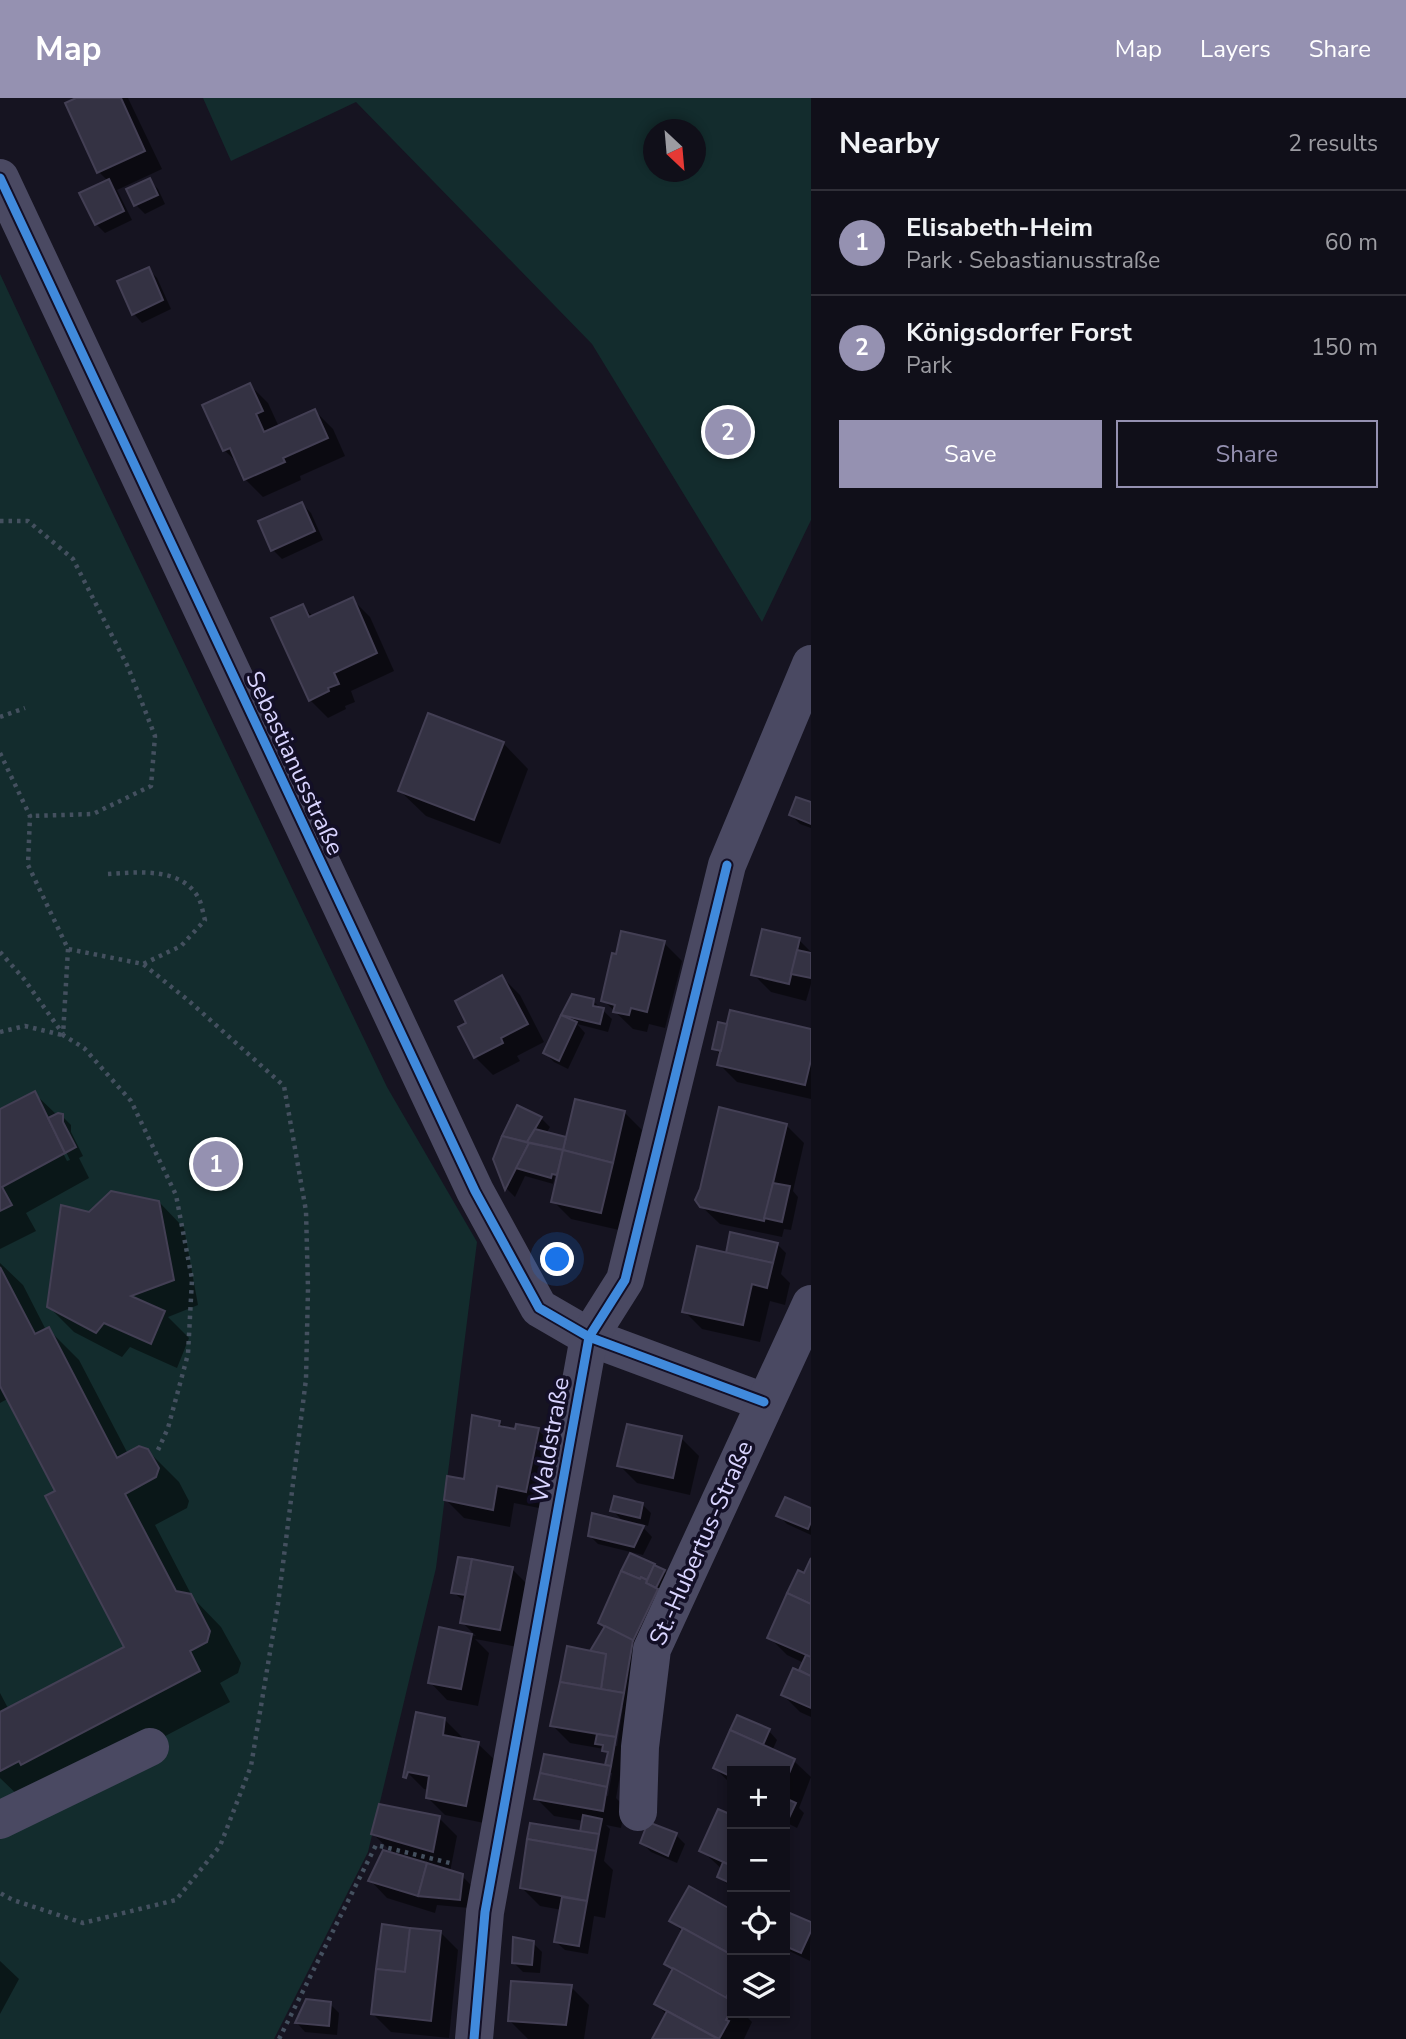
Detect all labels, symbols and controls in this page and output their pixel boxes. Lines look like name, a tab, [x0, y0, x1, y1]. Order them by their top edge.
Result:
text: Map	[35, 27, 102, 72]
text: Map	[1115, 33, 1162, 65]
text: Layers	[1200, 33, 1271, 65]
text: Share	[1309, 33, 1371, 65]
north arrow	[643, 119, 706, 182]
text: Nearby	[839, 123, 939, 164]
text: 2 results	[1288, 128, 1378, 159]
text: Elisabeth-Heim	[906, 210, 1093, 245]
text: 1	[855, 227, 869, 258]
text: 60 m	[1325, 227, 1378, 258]
text: Park · Sebastianusstraße	[906, 245, 1160, 276]
text: Königsdorfer Forst	[906, 315, 1132, 350]
text: 2	[855, 332, 869, 363]
text: 150 m	[1311, 332, 1378, 363]
text: Park	[906, 350, 952, 381]
pin: 2	[705, 406, 751, 458]
button: Save	[839, 420, 1102, 488]
button: Share	[1116, 420, 1378, 488]
street label: Sebastianusstraße	[238, 666, 352, 860]
pin: 1	[193, 1138, 239, 1190]
your location	[540, 1242, 574, 1276]
street label: Waldstraße	[523, 1375, 577, 1505]
street label: St.-Hubertus-Straße	[641, 1436, 761, 1650]
map controls	[727, 1766, 790, 2018]
button: +	[727, 1766, 790, 1829]
button: −	[727, 1829, 790, 1892]
button: locate	[727, 1892, 790, 1955]
button: layers	[727, 1955, 790, 2018]

